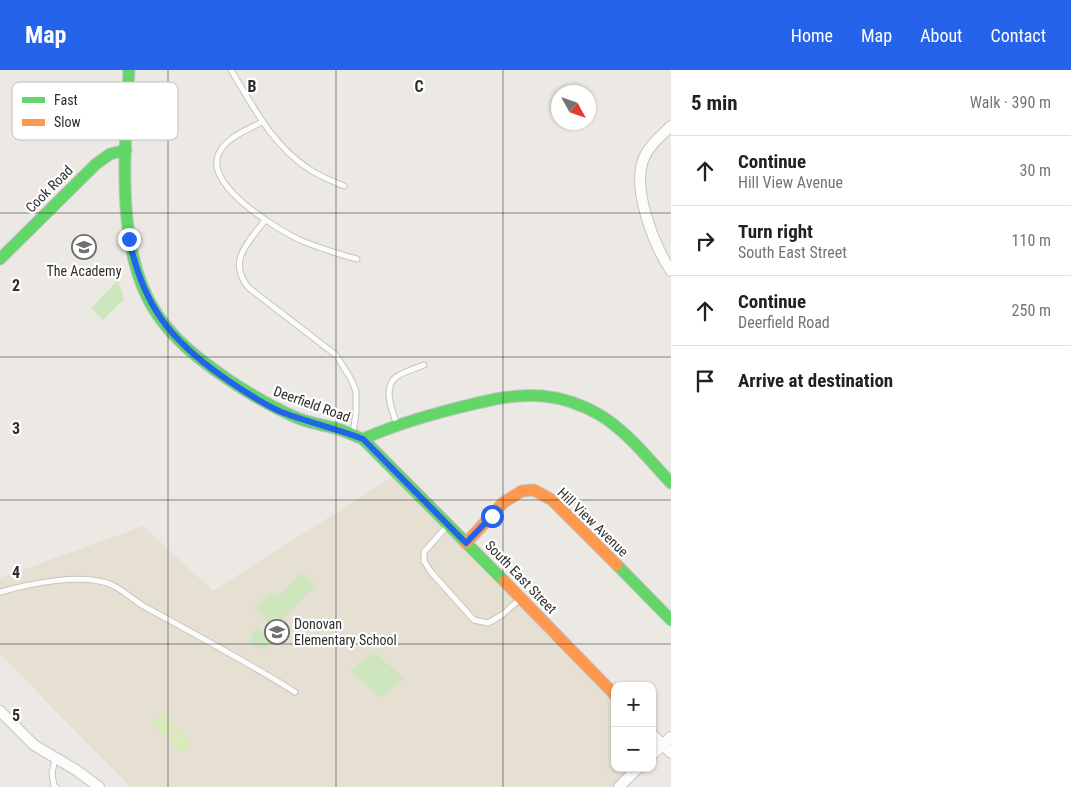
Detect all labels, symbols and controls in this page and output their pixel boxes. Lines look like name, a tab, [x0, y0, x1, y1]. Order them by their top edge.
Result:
text: Map	[25, 21, 66, 49]
text: Home	[791, 25, 833, 46]
text: Map	[861, 25, 892, 46]
text: About	[920, 25, 962, 46]
text: Contact	[990, 25, 1046, 46]
text: B	[248, 77, 257, 96]
text: C	[414, 77, 424, 96]
legend	[12, 82, 178, 140]
north arrow	[551, 85, 596, 130]
text: 5 min	[691, 91, 738, 115]
text: Fast	[54, 92, 78, 108]
text: Walk · 390 m	[970, 93, 1051, 112]
text: Slow	[54, 114, 81, 130]
text: Continue	[738, 150, 806, 173]
icon: ahead	[691, 157, 719, 185]
text: 30 m	[1019, 161, 1051, 180]
street label: Cook Road	[22, 162, 76, 216]
text: Hill View Avenue	[738, 173, 843, 192]
text: Turn right	[738, 220, 813, 243]
icon: right	[691, 227, 719, 255]
route end	[118, 228, 141, 251]
text: 110 m	[1012, 231, 1051, 250]
school or university icon: The Academy	[71, 234, 97, 260]
text: South East Street	[738, 243, 847, 262]
place label: The Academy	[47, 263, 122, 279]
text: 2	[12, 276, 20, 295]
text: Continue	[738, 290, 806, 313]
icon: ahead	[691, 297, 719, 325]
text: 250 m	[1012, 301, 1051, 320]
text: Deerfield Road	[738, 313, 830, 332]
icon: arrive	[691, 367, 719, 395]
text: Arrive at destination	[738, 369, 893, 392]
street label: Deerfield Road	[272, 383, 352, 425]
text: 3	[12, 419, 20, 438]
street label: Hill View Avenue	[554, 484, 632, 560]
route start	[481, 505, 504, 528]
street label: South East Street	[482, 537, 560, 617]
text: 4	[12, 563, 20, 582]
place label: Donovan Elementary School	[294, 616, 397, 648]
school or university icon: Donovan Elementary School	[264, 619, 290, 645]
map controls	[611, 682, 656, 772]
button: +	[611, 682, 656, 727]
text: 5	[12, 706, 20, 725]
button: −	[611, 727, 656, 772]

